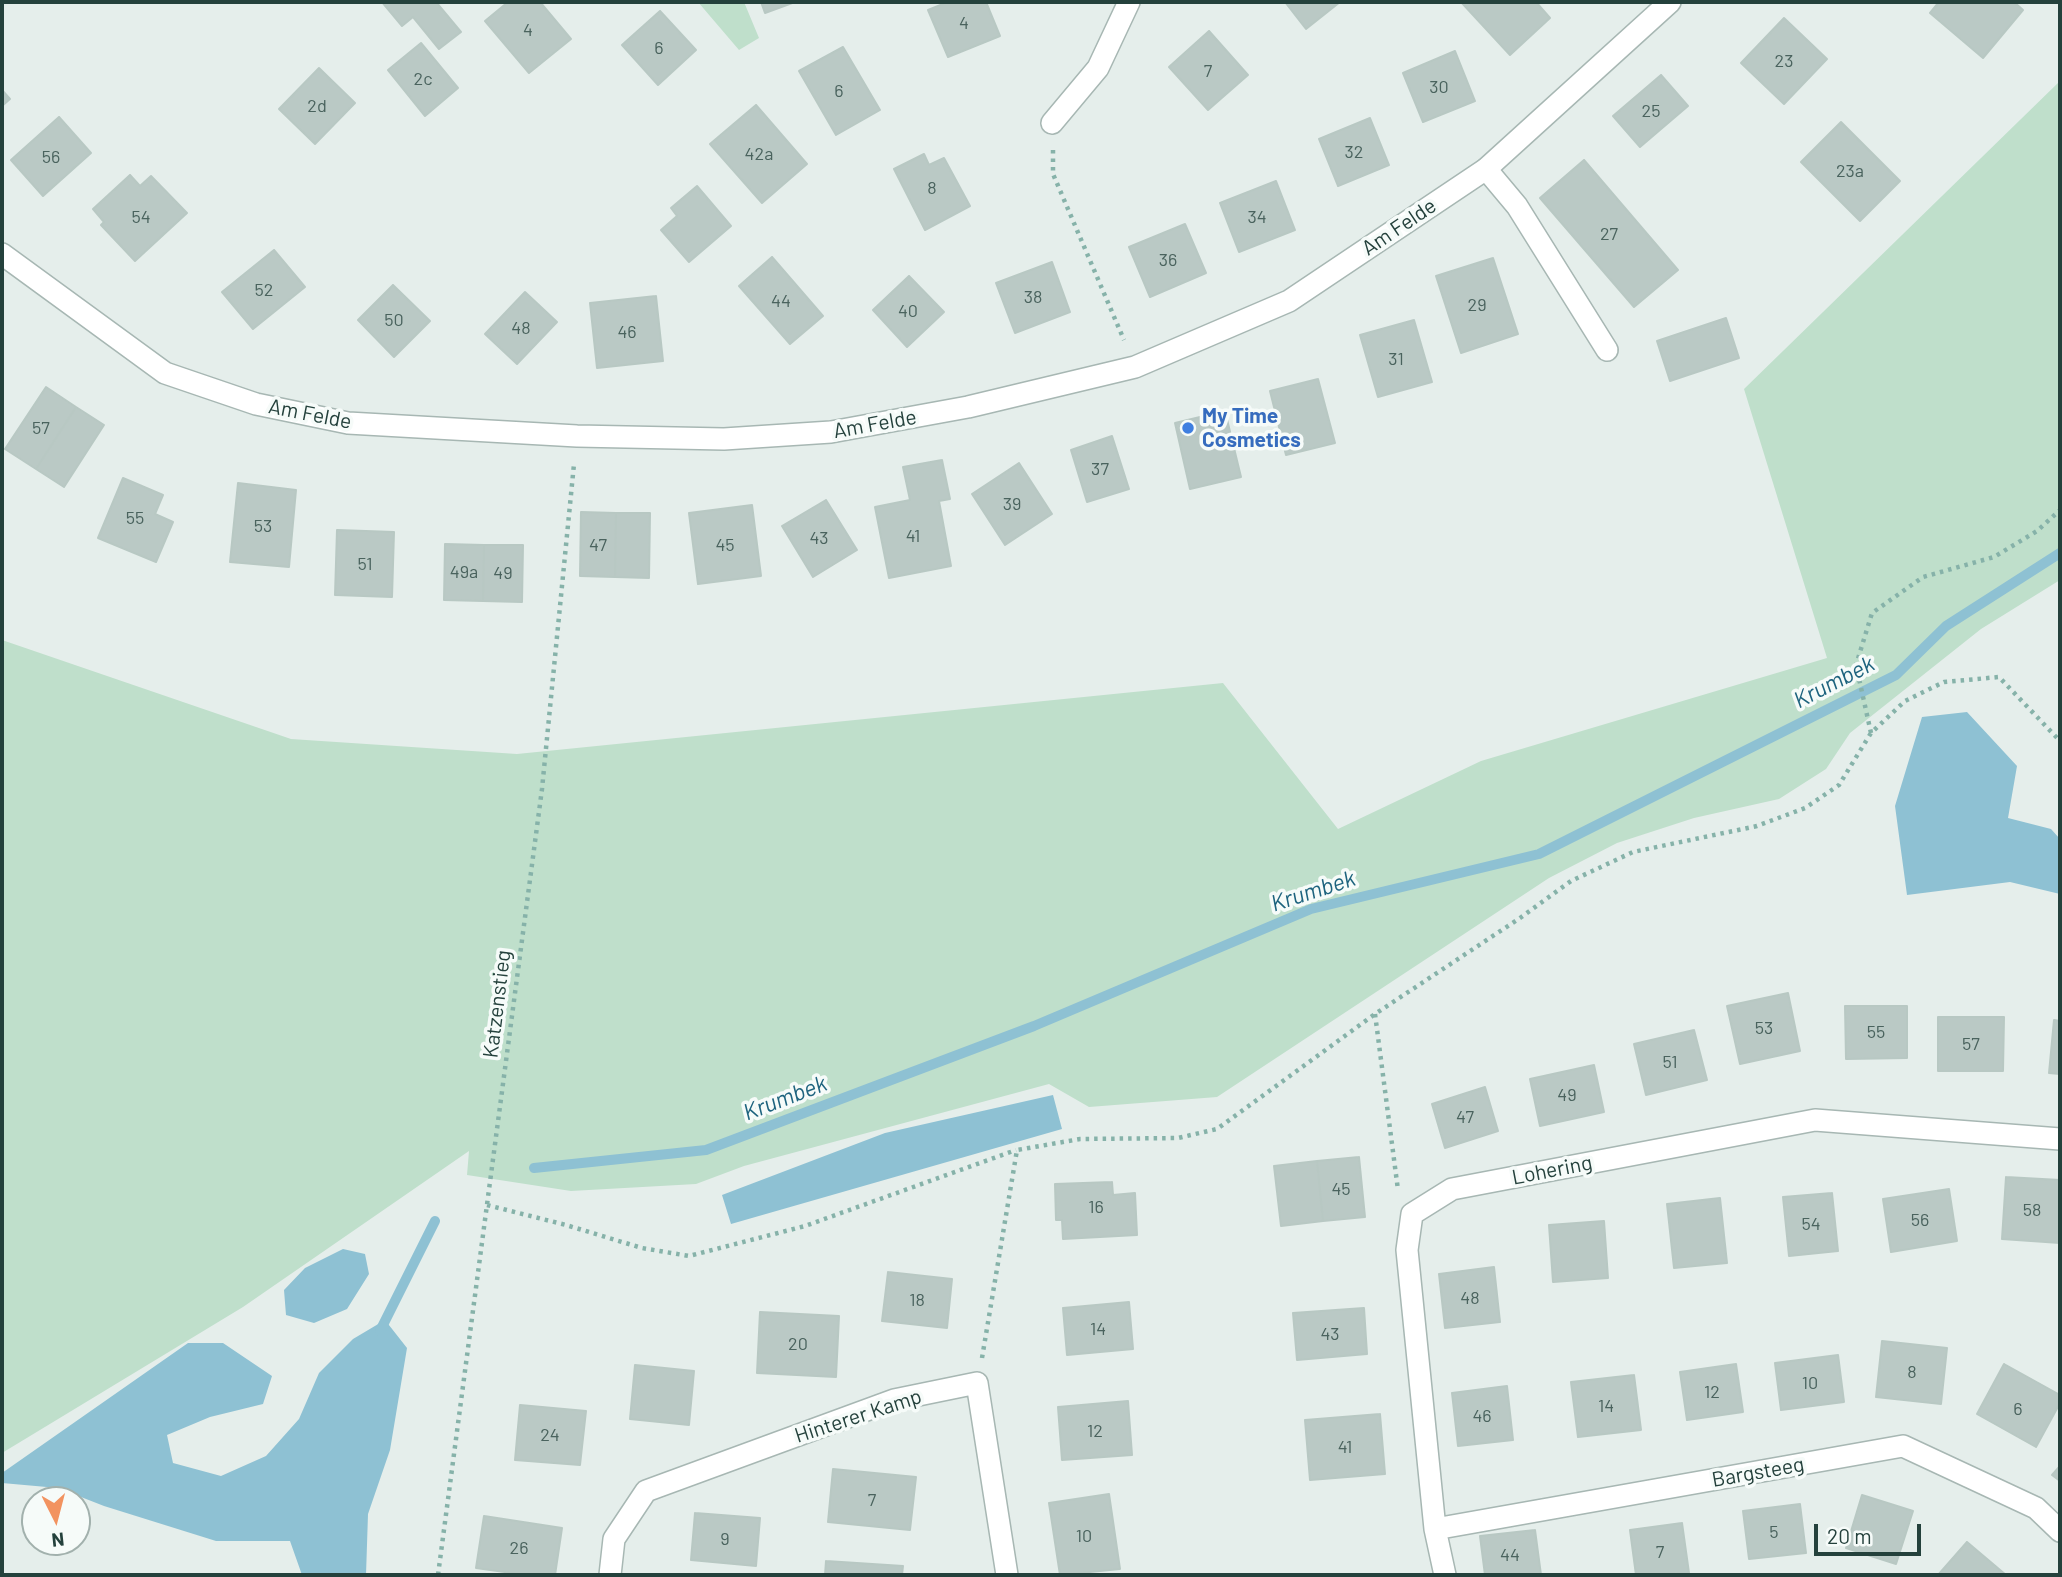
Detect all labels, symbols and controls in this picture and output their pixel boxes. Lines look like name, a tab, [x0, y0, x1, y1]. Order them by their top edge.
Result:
house number: 4	[959, 12, 969, 34]
house number: 4	[523, 19, 533, 41]
house number: 6	[654, 37, 664, 59]
house number: 23	[1775, 50, 1793, 72]
house number: 7	[1204, 60, 1212, 82]
house number: 2c	[413, 68, 433, 90]
house number: 30	[1429, 76, 1449, 98]
house number: 6	[834, 80, 844, 102]
house number: 2d	[307, 95, 327, 117]
house number: 25	[1642, 100, 1660, 122]
house number: 32	[1345, 141, 1363, 163]
house number: 42a	[745, 143, 773, 165]
house number: 56	[42, 146, 60, 168]
house number: 23a	[1836, 160, 1864, 182]
house number: 8	[927, 177, 937, 199]
street label: Am Felde	[1357, 193, 1441, 261]
house number: 54	[131, 206, 151, 228]
house number: 34	[1247, 206, 1267, 228]
house number: 27	[1600, 223, 1618, 245]
house number: 36	[1159, 249, 1177, 271]
house number: 52	[255, 279, 273, 301]
house number: 38	[1024, 286, 1042, 308]
house number: 44	[771, 290, 791, 312]
house number: 29	[1467, 294, 1487, 316]
house number: 40	[898, 300, 918, 322]
house number: 50	[384, 309, 404, 331]
house number: 48	[511, 317, 531, 339]
house number: 46	[617, 321, 637, 343]
house number: 31	[1388, 348, 1404, 370]
street label: Am Felde	[266, 394, 354, 434]
place label: My Time Cosmetics	[1202, 403, 1301, 453]
street label: Am Felde	[831, 404, 919, 444]
house number: 57	[32, 417, 50, 439]
marker: My Time Cosmetics	[1180, 420, 1196, 436]
house number: 37	[1091, 458, 1109, 480]
house number: 39	[1003, 493, 1021, 515]
house number: 55	[126, 507, 144, 529]
house number: 53	[254, 515, 272, 537]
house number: 41	[906, 525, 920, 547]
house number: 43	[809, 527, 829, 549]
house number: 47	[589, 534, 607, 556]
house number: 45	[715, 534, 735, 556]
house number: 51	[357, 553, 373, 575]
house number: 49a	[450, 561, 478, 583]
house number: 49	[493, 562, 513, 584]
water label: Krumbek	[1789, 650, 1879, 714]
water label: Krumbek	[1267, 864, 1359, 918]
street label: Katzenstieg	[478, 949, 516, 1059]
house number: 53	[1755, 1017, 1773, 1039]
house number: 55	[1867, 1021, 1885, 1043]
house number: 57	[1962, 1033, 1980, 1055]
house number: 51	[1662, 1051, 1678, 1073]
water label: Krumbek	[739, 1069, 831, 1127]
house number: 49	[1557, 1084, 1577, 1106]
house number: 47	[1456, 1106, 1474, 1128]
street label: Lohering	[1510, 1150, 1594, 1190]
house number: 45	[1331, 1178, 1351, 1200]
house number: 16	[1088, 1196, 1104, 1218]
house number: 58	[2023, 1199, 2041, 1221]
house number: 56	[1911, 1209, 1929, 1231]
house number: 54	[1801, 1213, 1821, 1235]
house number: 48	[1460, 1287, 1480, 1309]
house number: 18	[909, 1289, 925, 1311]
house number: 14	[1090, 1318, 1106, 1340]
house number: 43	[1320, 1323, 1340, 1345]
house number: 20	[788, 1333, 808, 1355]
house number: 8	[1907, 1361, 1917, 1383]
house number: 10	[1802, 1372, 1818, 1394]
house number: 12	[1704, 1381, 1720, 1403]
street label: Hinterer Kamp	[791, 1384, 925, 1448]
house number: 14	[1598, 1395, 1614, 1417]
house number: 6	[2013, 1398, 2023, 1420]
house number: 46	[1472, 1405, 1492, 1427]
house number: 12	[1087, 1420, 1103, 1442]
house number: 24	[540, 1424, 560, 1446]
house number: 41	[1338, 1436, 1352, 1458]
street label: Bargsteeg	[1710, 1451, 1806, 1493]
north arrow	[21, 1486, 91, 1556]
house number: 7	[868, 1489, 876, 1511]
scale bar	[1817, 1510, 1924, 1554]
house number: 5	[1769, 1521, 1779, 1543]
text: 20 m	[1827, 1523, 1872, 1548]
house number: 10	[1076, 1525, 1092, 1547]
text: N	[51, 1528, 66, 1552]
house number: 9	[720, 1528, 730, 1550]
house number: 26	[510, 1537, 528, 1559]
house number: 7	[1656, 1541, 1664, 1563]
house number: 44	[1500, 1544, 1520, 1566]

